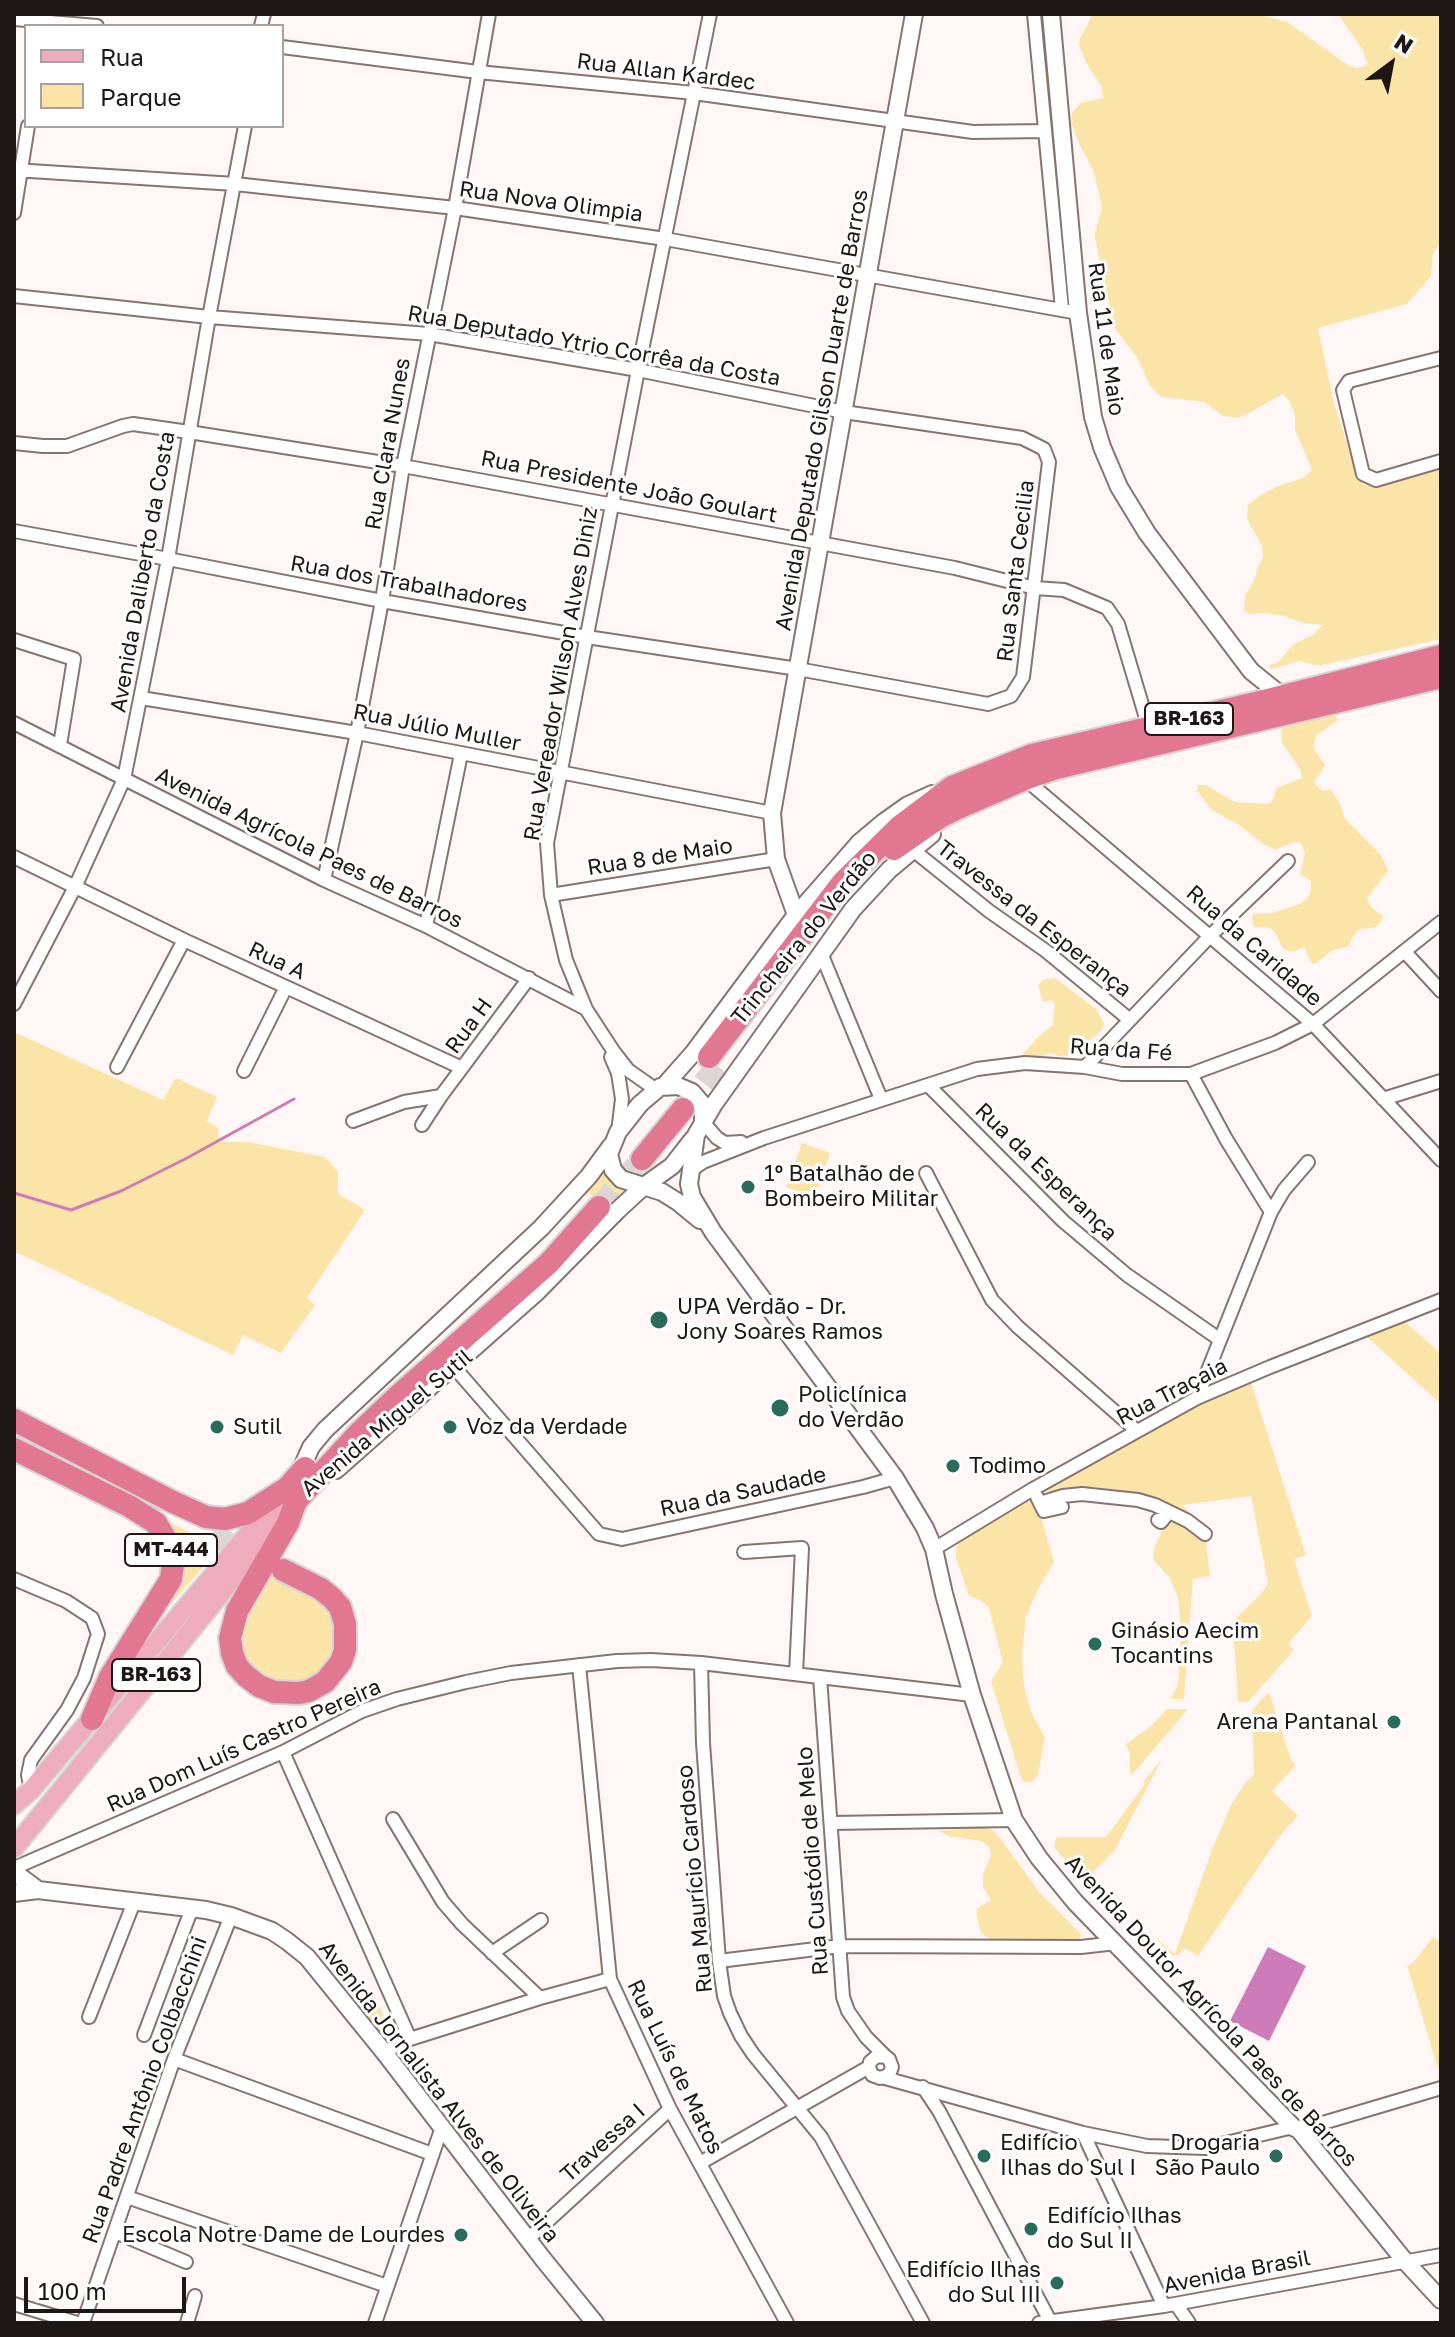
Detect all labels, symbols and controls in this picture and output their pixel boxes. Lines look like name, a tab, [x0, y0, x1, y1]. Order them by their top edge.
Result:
legend	[24, 24, 284, 128]
north arrow	[1351, 24, 1431, 104]
text: N	[1390, 27, 1418, 59]
text: Rua	[100, 42, 144, 71]
street label: Rua Allan Kardec	[575, 48, 757, 96]
text: Parque	[100, 82, 181, 111]
street label: Rua Nova Olimpia	[457, 176, 645, 228]
street label: Avenida Deputado Gilson Duarte de Barros	[770, 187, 874, 633]
street label: Rua 11 de Maio	[1082, 260, 1130, 418]
street label: Rua Deputado Ytrio Corrêa da Costa	[406, 300, 782, 392]
street label: Rua Clara Nunes	[360, 356, 416, 532]
street label: Avenida Daliberto da Costa	[105, 429, 181, 715]
street label: Rua Presidente João Goulart	[479, 445, 779, 529]
street label: Rua Santa Cecilia	[992, 478, 1040, 664]
street label: Rua Vereador Wilson Alves Diniz	[519, 505, 603, 843]
street label: Rua dos Trabalhadores	[288, 550, 530, 618]
street label: Rua Júlio Muller	[351, 699, 523, 757]
road number: BR-163	[1145, 703, 1233, 735]
street label: Avenida Agrícola Paes de Barros	[151, 762, 467, 934]
street label: Rua 8 de Maio	[585, 832, 735, 882]
street label: Travessa da Esperança	[932, 835, 1136, 1003]
street label: Trincheira do Verdão	[726, 846, 882, 1030]
street label: Rua da Caridade	[1181, 880, 1327, 1012]
street label: Rua A	[244, 936, 310, 986]
street label: Rua H	[440, 993, 498, 1059]
street label: Rua da Fé	[1069, 1033, 1173, 1067]
street label: Rua da Esperança	[969, 1097, 1123, 1247]
place label: 1º Batalhão de Bombeiro Militar	[764, 1161, 938, 1212]
marker: 1º Batalhão de Bombeiro Militar	[739, 1178, 757, 1196]
place label: UPA Verdão - Dr. Jony Soares Ramos	[677, 1294, 883, 1346]
marker: UPA Verdão - Dr. Jony Soares Ramos	[648, 1309, 670, 1331]
street label: Avenida Miguel Sutil	[296, 1344, 478, 1502]
street label: Rua Traçaia	[1112, 1353, 1232, 1431]
place label: Policlínica do Verdão	[798, 1382, 907, 1434]
marker: Policlínica do Verdão	[769, 1397, 791, 1419]
place label: Sutil	[233, 1414, 282, 1440]
place label: Voz da Verdade	[466, 1414, 628, 1440]
marker: Sutil	[208, 1418, 226, 1436]
marker: Voz da Verdade	[441, 1418, 459, 1436]
place label: Todimo	[969, 1453, 1046, 1479]
marker: Todimo	[944, 1457, 962, 1475]
street label: Rua da Saudade	[657, 1461, 829, 1523]
road number: MT-444	[125, 1534, 217, 1566]
place label: Ginásio Aecim Tocantins	[1111, 1618, 1259, 1670]
marker: Ginásio Aecim Tocantins	[1086, 1635, 1104, 1653]
road number: BR-163	[112, 1659, 200, 1691]
street label: Rua Dom Luís Castro Pereira	[103, 1673, 385, 1819]
place label: Arena Pantanal	[1217, 1709, 1378, 1735]
marker: Arena Pantanal	[1385, 1713, 1403, 1731]
street label: Rua Custódio de Melo	[792, 1746, 834, 1976]
street label: Rua Maurício Cardoso	[672, 1764, 718, 1994]
street label: Avenida Doutor Agrícola Paes de Barros	[1059, 1850, 1363, 2172]
street label: Rua Padre Antônio Colbacchini	[77, 1933, 213, 2247]
street label: Avenida Jornalista Alves de Oliveira	[313, 1936, 565, 2248]
street label: Rua Luís de Matos	[621, 1975, 729, 2159]
street label: Travessa I	[555, 2098, 651, 2188]
place label: Edifício Ilhas do Sul I	[1000, 2130, 1136, 2182]
place label: Drogaria São Paulo	[1155, 2130, 1260, 2182]
marker: Edifício Ilhas do Sul I	[975, 2147, 993, 2165]
marker: Drogaria São Paulo	[1267, 2147, 1285, 2165]
place label: Edifício Ilhas do Sul II	[1047, 2203, 1182, 2254]
marker: Edifício Ilhas do Sul II	[1022, 2220, 1040, 2238]
place label: Escola Notre Dame de Lourdes	[122, 2222, 445, 2248]
marker: Escola Notre Dame de Lourdes	[452, 2226, 470, 2244]
street label: Avenida Brasil	[1161, 2245, 1313, 2299]
place label: Edifício Ilhas do Sul III	[906, 2257, 1041, 2308]
scale bar	[28, 2261, 190, 2311]
marker: Edifício Ilhas do Sul III	[1048, 2274, 1066, 2292]
text: 100 m	[38, 2276, 107, 2305]

